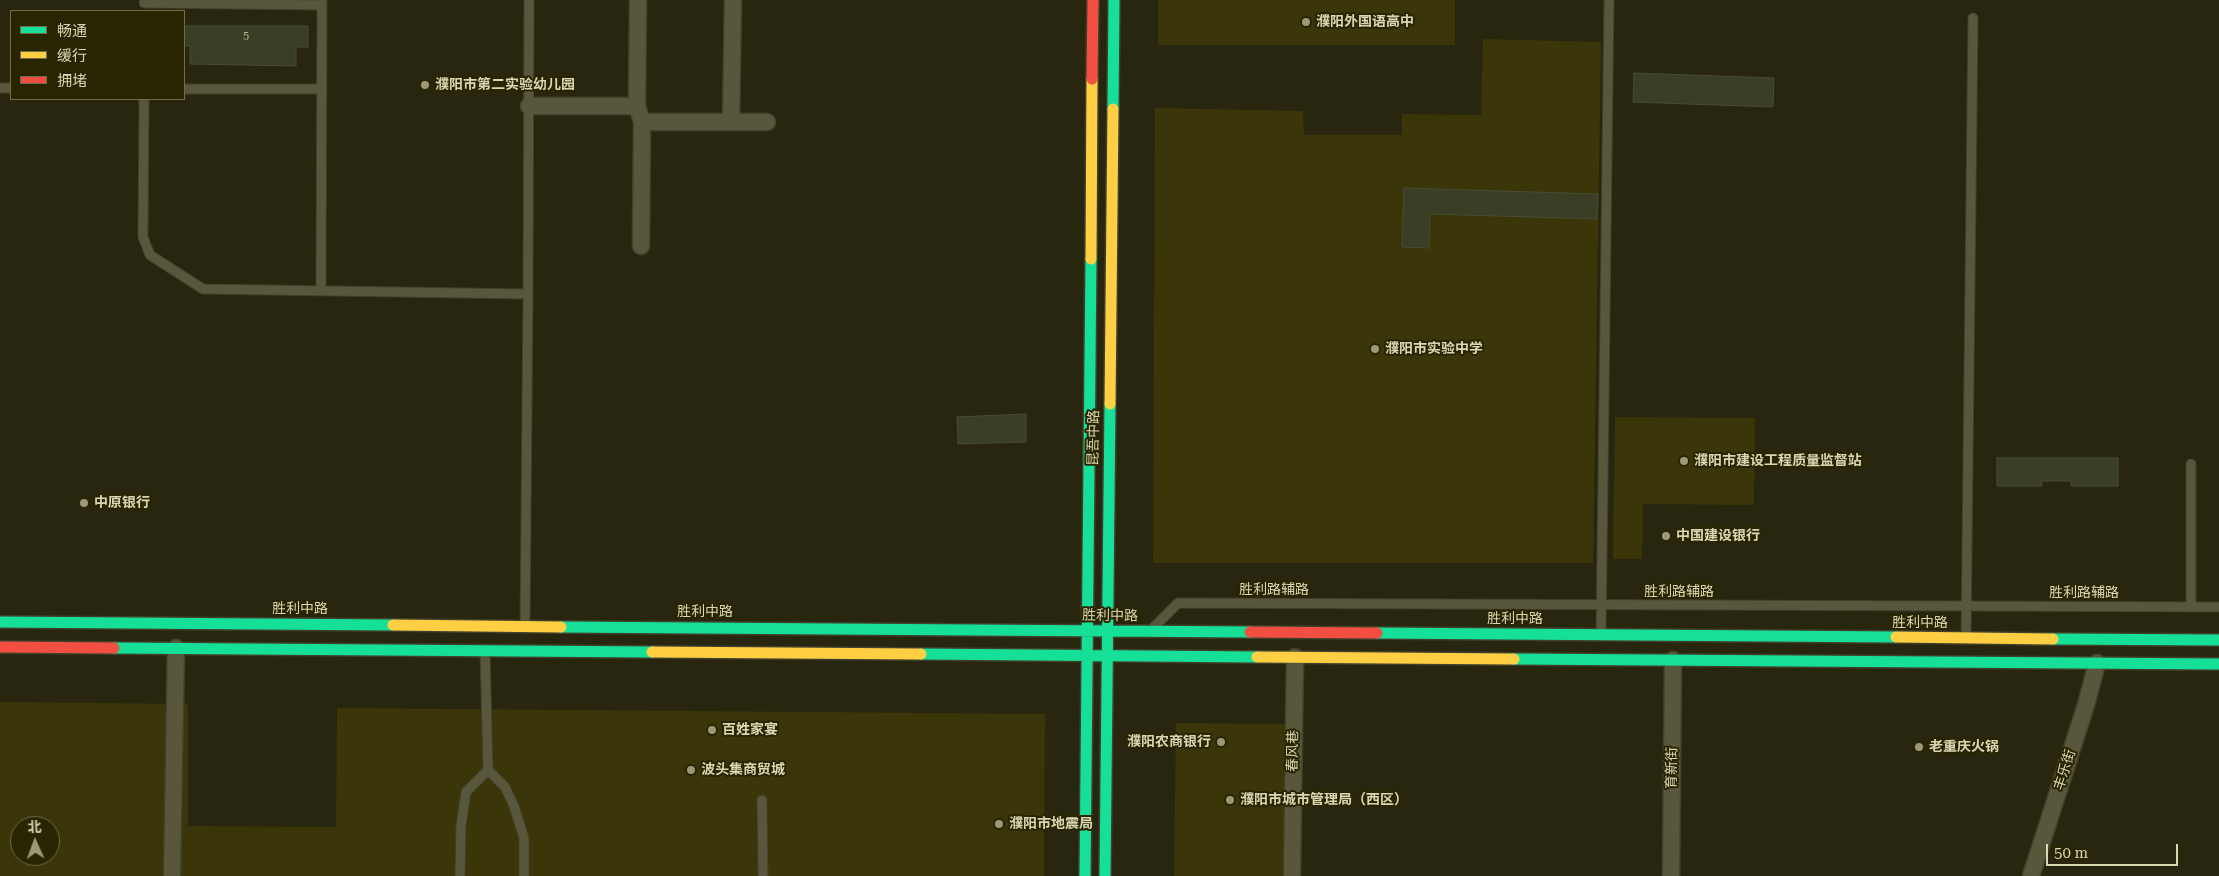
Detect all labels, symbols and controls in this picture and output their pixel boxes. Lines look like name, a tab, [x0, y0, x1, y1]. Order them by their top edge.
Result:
legend	[10, 10, 185, 100]
place label: 濮阳外国语高中	[1316, 14, 1414, 30]
marker: 濮阳外国语高中	[1300, 16, 1312, 28]
text: 畅通	[57, 22, 87, 40]
house number: 5	[243, 29, 249, 43]
text: 缓行	[57, 47, 87, 65]
text: 拥堵	[57, 72, 87, 90]
place label: 濮阳市第二实验幼儿园	[435, 77, 575, 93]
marker: 濮阳市第二实验幼儿园	[419, 79, 431, 91]
place label: 濮阳市实验中学	[1385, 341, 1483, 357]
marker: 濮阳市实验中学	[1369, 343, 1381, 355]
street label: 昆吾中路	[1085, 410, 1103, 466]
place label: 濮阳市建设工程质量监督站	[1694, 453, 1862, 469]
marker: 濮阳市建设工程质量监督站	[1678, 455, 1690, 467]
place label: 中原银行	[94, 495, 150, 511]
marker: 中原银行	[78, 497, 90, 509]
place label: 中国建设银行	[1676, 528, 1760, 544]
marker: 中国建设银行	[1660, 530, 1672, 542]
street label: 胜利路辅路	[1239, 582, 1309, 598]
street label: 胜利路辅路	[1644, 584, 1714, 600]
street label: 胜利路辅路	[2049, 585, 2119, 601]
street label: 胜利中路	[272, 601, 328, 617]
street label: 胜利中路	[677, 604, 733, 620]
street label: 胜利中路	[1082, 607, 1138, 625]
street label: 胜利中路	[1487, 611, 1543, 627]
street label: 胜利中路	[1892, 615, 1948, 631]
place label: 百姓家宴	[722, 722, 778, 738]
marker: 百姓家宴	[706, 724, 718, 736]
street label: 春风巷	[1284, 730, 1302, 772]
place label: 濮阳农商银行	[1127, 734, 1211, 750]
marker: 濮阳农商银行	[1215, 736, 1227, 748]
place label: 老重庆火锅	[1929, 739, 1999, 755]
marker: 老重庆火锅	[1913, 741, 1925, 753]
street label: 育新街	[1663, 747, 1681, 789]
street label: 丰乐街	[2051, 747, 2079, 793]
place label: 波头集商贸城	[701, 762, 785, 778]
marker: 波头集商贸城	[685, 764, 697, 776]
place label: 濮阳市城市管理局（西区）	[1240, 792, 1408, 808]
marker: 濮阳市城市管理局（西区）	[1224, 794, 1236, 806]
north arrow	[10, 816, 60, 866]
place label: 濮阳市地震局	[1009, 816, 1093, 832]
marker: 濮阳市地震局	[993, 818, 1005, 830]
text: 北	[27, 819, 42, 835]
scale bar	[2049, 834, 2182, 866]
text: 50 m	[2054, 844, 2088, 862]

